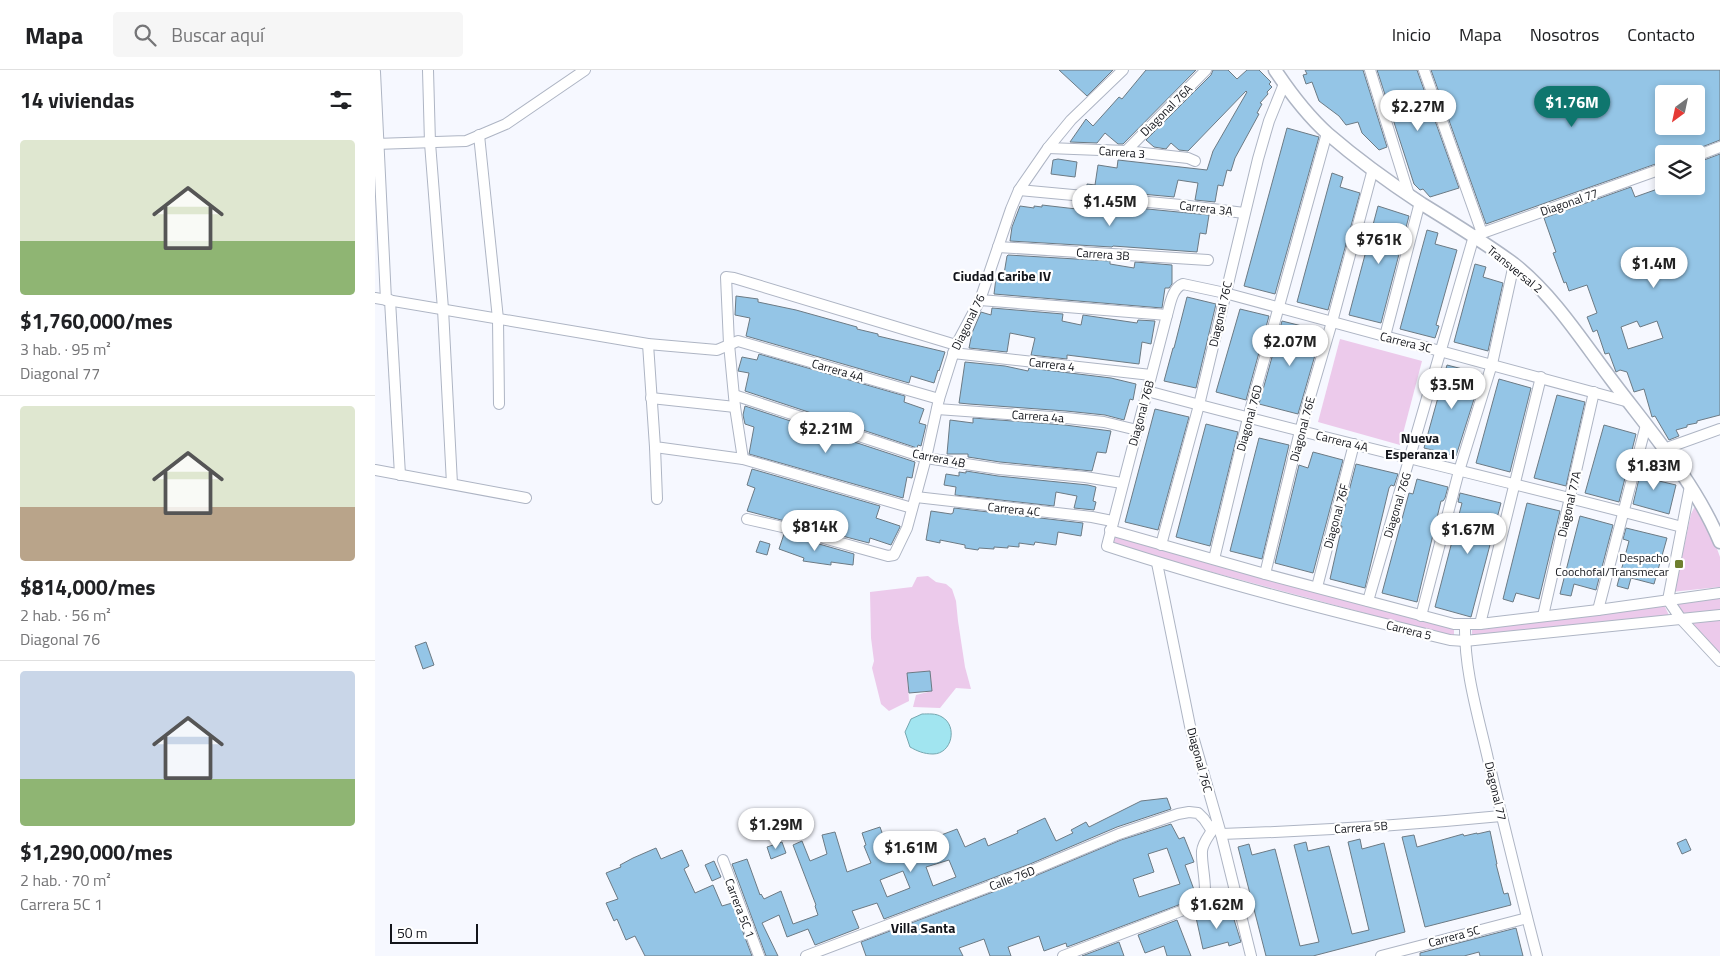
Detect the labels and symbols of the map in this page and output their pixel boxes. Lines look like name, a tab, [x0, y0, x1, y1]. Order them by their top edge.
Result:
street label: Diagonal 76A	[1135, 79, 1197, 141]
pin: $1.76M	[1531, 85, 1613, 128]
north arrow	[1655, 85, 1705, 135]
pin: $2.27M	[1377, 90, 1459, 132]
street label: Carrera 3	[1098, 141, 1146, 163]
street label: Diagonal 77	[1537, 183, 1601, 221]
pin: $1.45M	[1069, 184, 1151, 227]
street label: Carrera 3A	[1178, 195, 1234, 221]
pin: $761K	[1344, 222, 1414, 265]
street label: Transversal 2	[1483, 241, 1547, 297]
street label: Carrera 3B	[1076, 243, 1130, 265]
pin: $1.4M	[1619, 246, 1689, 289]
district label: Ciudad Caribe IV	[953, 265, 1052, 286]
street label: Diagonal 76C	[1203, 279, 1237, 349]
street label: Diagonal 76	[946, 291, 990, 353]
pin: $2.07M	[1249, 324, 1331, 367]
street label: Carrera 3C	[1378, 326, 1434, 358]
street label: Carrera 4	[1028, 352, 1076, 376]
street label: Carrera 4A	[810, 353, 866, 387]
pin: $3.5M	[1417, 368, 1487, 410]
street label: Diagonal 76B	[1123, 378, 1159, 448]
street label: Diagonal 76D	[1231, 382, 1267, 453]
street label: Diagonal 76E	[1284, 394, 1320, 464]
street label: Carrera 4a	[1011, 405, 1065, 427]
pin: $2.21M	[785, 412, 867, 454]
street label: Carrera 4A	[1314, 425, 1370, 457]
district label: Nueva Esperanza I	[1385, 427, 1455, 464]
street label: Carrera 4B	[911, 444, 967, 472]
pin: $1.83M	[1613, 448, 1695, 491]
street label: Diagonal 77A	[1552, 469, 1586, 539]
street label: Diagonal 76G	[1378, 470, 1416, 540]
street label: Diagonal 76F	[1318, 481, 1354, 551]
street label: Carrera 4C	[987, 497, 1042, 521]
pin: $814K	[780, 510, 850, 552]
pin: $1.67M	[1427, 512, 1509, 555]
place label: Despacho Coochofal/Transmecar	[1555, 548, 1669, 581]
marker: Despacho Coochofal/Transmecar	[1673, 558, 1685, 570]
street label: Carrera 5	[1384, 615, 1434, 645]
street label: Diagonal 76C	[1182, 725, 1218, 795]
street label: Diagonal 77	[1480, 760, 1512, 822]
pin: $1.29M	[735, 808, 817, 850]
street label: Carrera 5B	[1334, 816, 1388, 838]
pin: $1.61M	[870, 830, 952, 873]
street label: Calle 76D	[986, 860, 1038, 895]
street label: Carrera 5C 1	[720, 876, 760, 940]
pin: $1.62M	[1176, 888, 1258, 930]
district label: Villa Santa	[891, 917, 955, 938]
street label: Carrera 5C	[1426, 920, 1482, 952]
scale bar	[390, 921, 477, 944]

